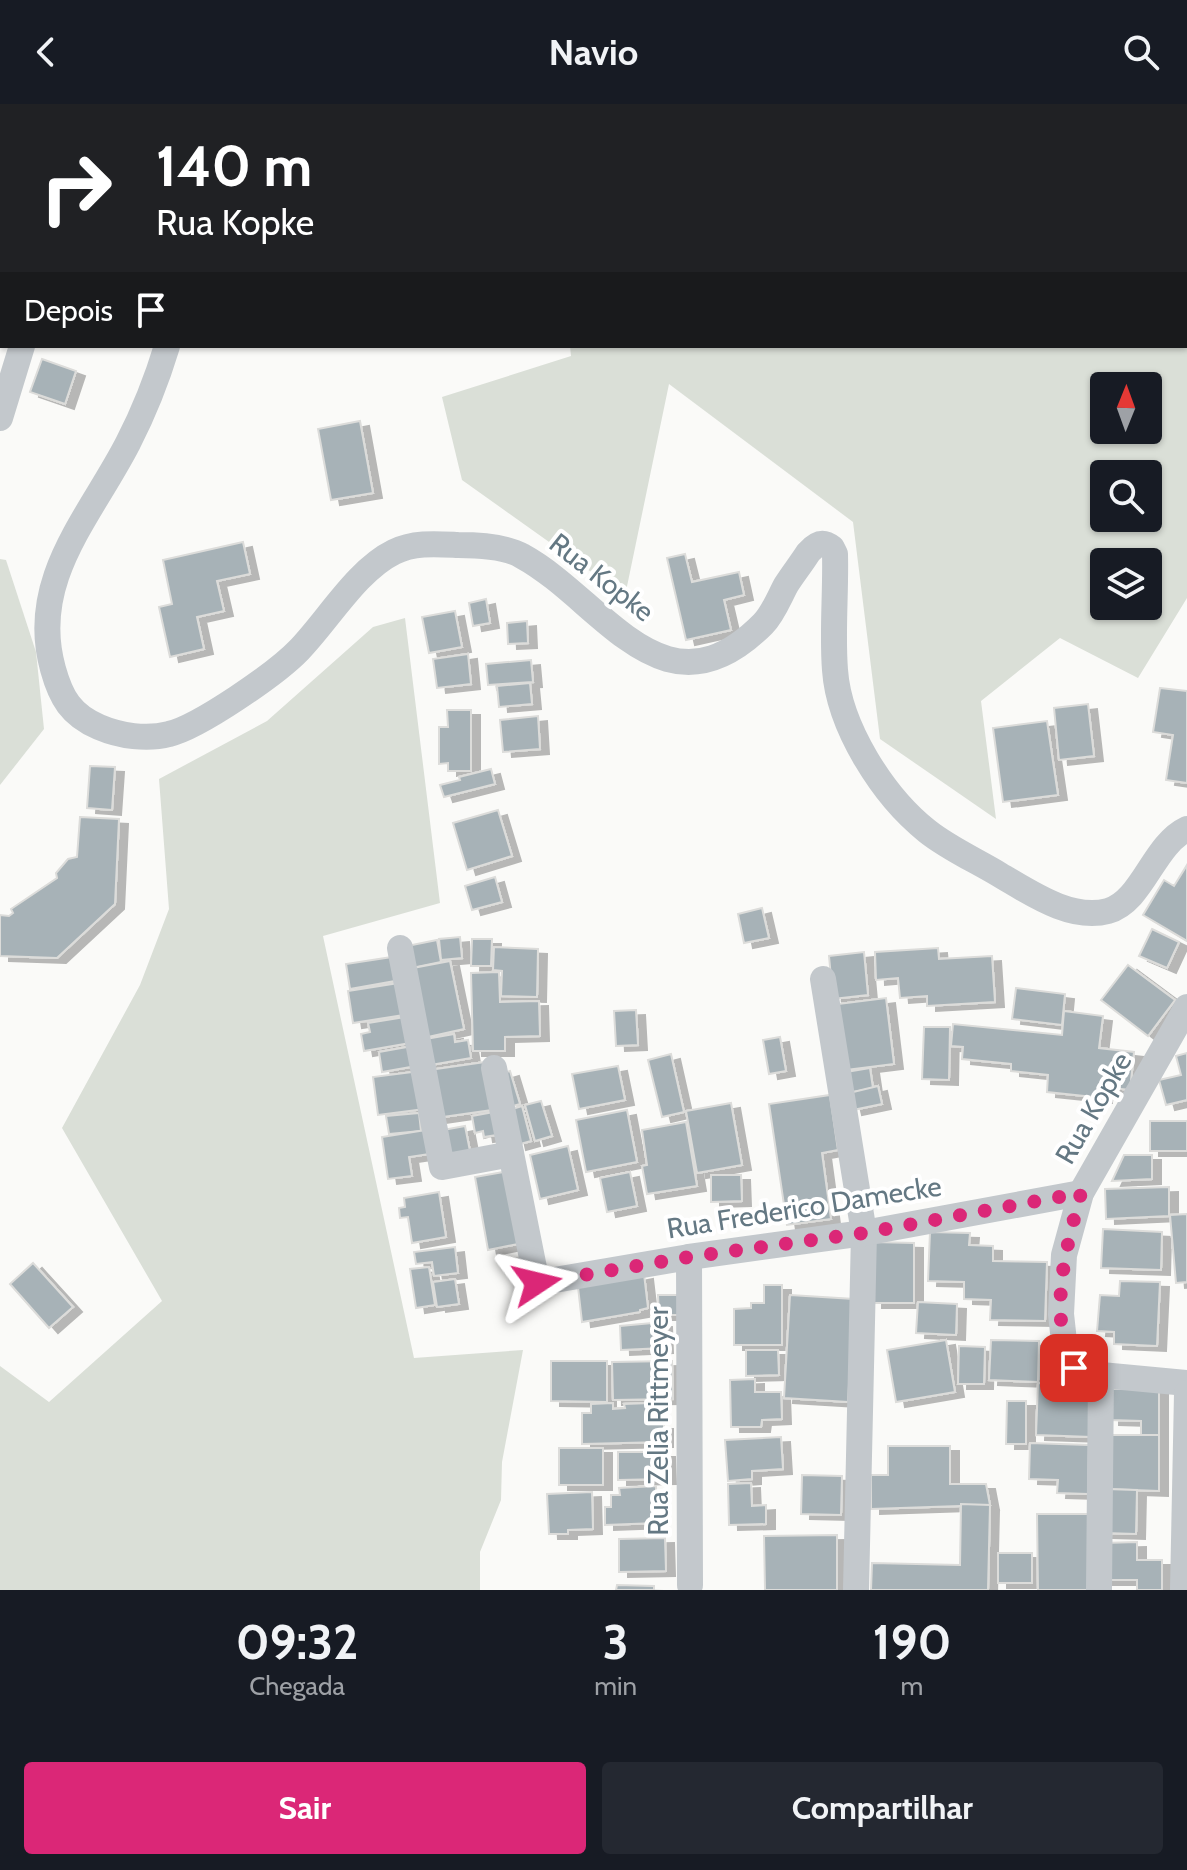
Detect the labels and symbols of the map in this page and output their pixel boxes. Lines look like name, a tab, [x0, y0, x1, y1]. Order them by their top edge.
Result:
north arrow	[1090, 372, 1162, 444]
street label: Rua Kopke	[543, 526, 661, 628]
street label: Rua Kopke	[1047, 1046, 1139, 1170]
street label: Rua Frederico Damecke	[664, 1169, 944, 1245]
position arrow	[495, 1241, 579, 1325]
street label: Rua Zelia Rittmeyer	[641, 1306, 675, 1536]
pin	[1040, 1334, 1108, 1402]

